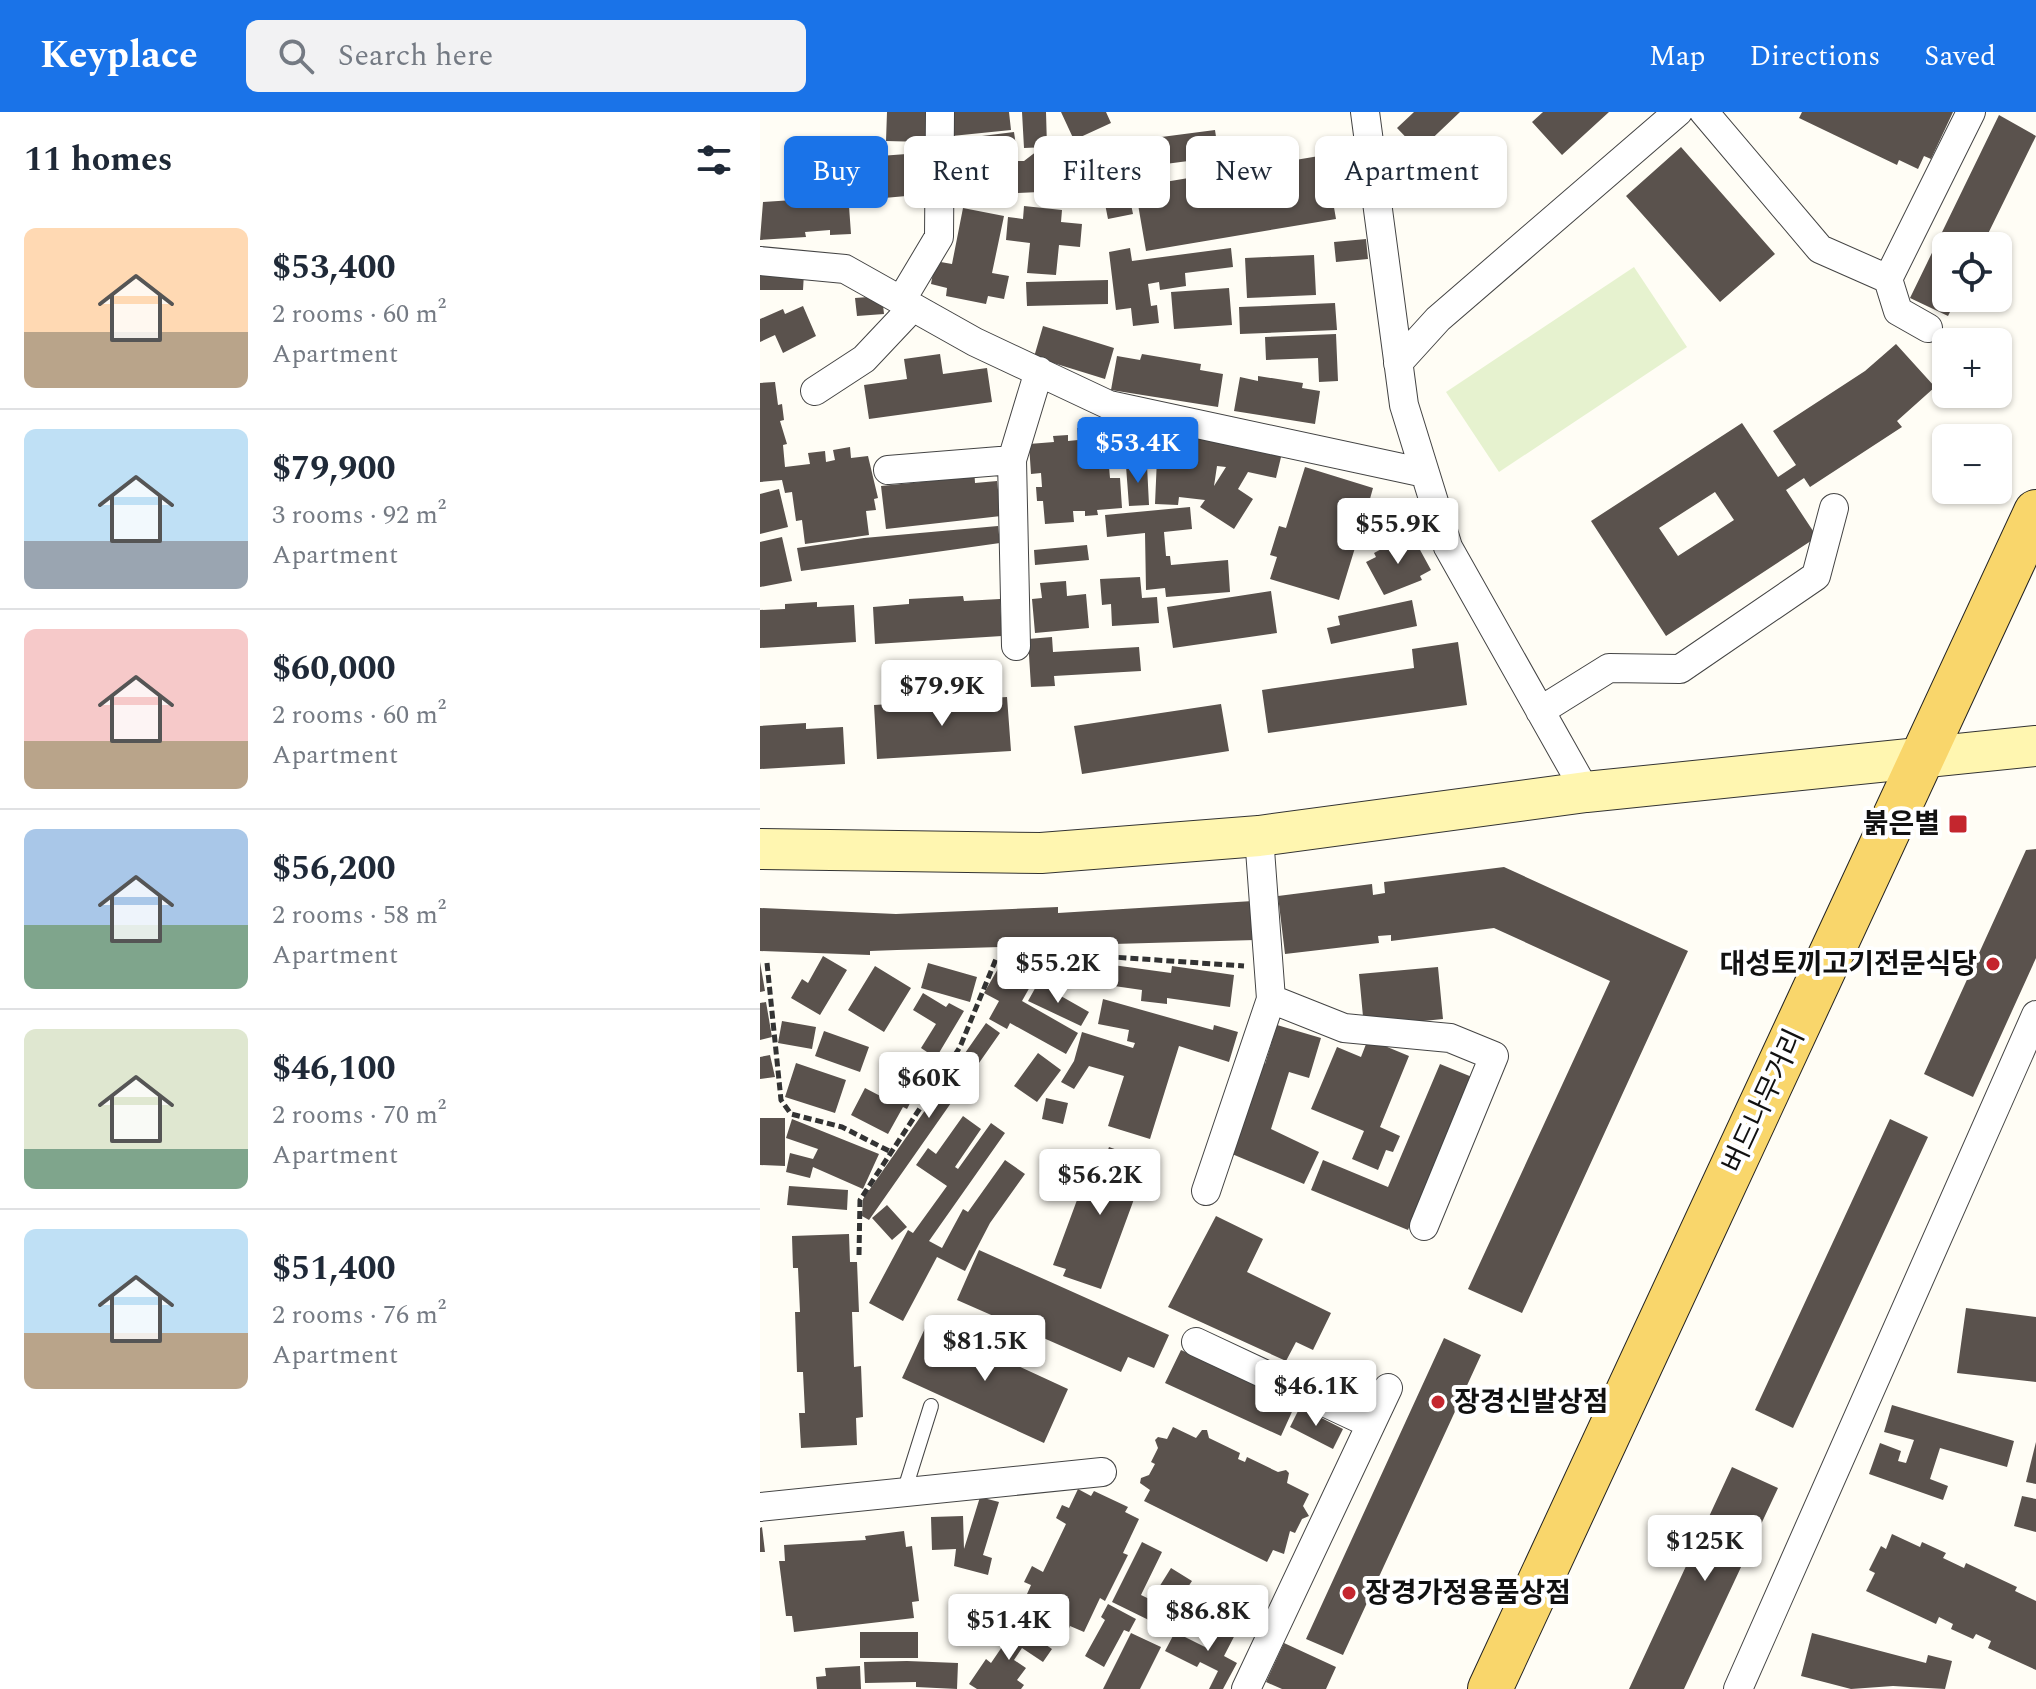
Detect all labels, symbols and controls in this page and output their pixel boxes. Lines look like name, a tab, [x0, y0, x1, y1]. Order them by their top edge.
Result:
search box	[246, 20, 806, 92]
text: Keyplace	[40, 27, 198, 85]
text: Search here	[338, 33, 493, 79]
icon: search	[274, 34, 318, 78]
text: Map	[1649, 35, 1706, 78]
text: Directions	[1750, 35, 1880, 78]
text: Saved	[1924, 35, 1996, 78]
text: 11 homes	[24, 134, 173, 186]
chip: Buy	[784, 136, 888, 208]
chip: Rent	[904, 136, 1018, 208]
chip: Filters	[1034, 136, 1170, 208]
chip: New	[1186, 136, 1299, 208]
chip: Apartment	[1315, 136, 1507, 208]
icon: filters	[692, 138, 736, 182]
map controls	[1932, 232, 2012, 504]
button: locate	[1932, 232, 2012, 312]
text: $53,400	[272, 242, 396, 294]
icon: home	[88, 260, 184, 356]
text: 2 rooms · 60 m²	[272, 294, 446, 334]
button: +	[1932, 328, 2012, 408]
text: Apartment	[272, 334, 398, 374]
pin: $53.4K	[1073, 417, 1203, 485]
text: $53.4K	[1095, 423, 1181, 463]
button: −	[1932, 424, 2012, 504]
text: $79,900	[272, 443, 396, 495]
icon: home	[88, 461, 184, 557]
text: 3 rooms · 92 m²	[272, 495, 446, 535]
pin: $55.9K	[1333, 498, 1463, 566]
text: $55.9K	[1355, 504, 1441, 544]
text: Apartment	[272, 535, 398, 575]
text: $60,000	[272, 643, 396, 695]
pin: $79.9K	[877, 660, 1007, 728]
icon: home	[88, 661, 184, 757]
text: $79.9K	[899, 666, 985, 706]
text: 2 rooms · 60 m²	[272, 695, 446, 735]
text: Apartment	[272, 735, 398, 775]
place label: 붉은별	[1863, 803, 1940, 846]
marker: 붉은별	[1947, 813, 1969, 835]
text: $56,200	[272, 843, 396, 895]
icon: home	[88, 861, 184, 957]
text: 2 rooms · 58 m²	[272, 895, 446, 935]
text: Apartment	[272, 935, 398, 975]
pin: $55.2K	[993, 937, 1123, 1005]
text: $55.2K	[1015, 943, 1101, 983]
place label: 대성토끼고기전문식당	[1719, 943, 1977, 986]
marker: 대성토끼고기전문식당	[1984, 955, 2002, 973]
street label: 버드나무거리	[1712, 1022, 1816, 1180]
text: $46,100	[272, 1043, 396, 1095]
pin: $60K	[882, 1052, 976, 1120]
text: $60K	[897, 1058, 961, 1098]
icon: home	[88, 1061, 184, 1157]
text: 2 rooms · 70 m²	[272, 1095, 446, 1135]
text: Apartment	[272, 1135, 398, 1175]
pin: $56.2K	[1035, 1149, 1165, 1217]
text: $56.2K	[1057, 1155, 1143, 1195]
text: $51,400	[272, 1243, 396, 1295]
icon: home	[88, 1261, 184, 1357]
text: 2 rooms · 76 m²	[272, 1295, 446, 1335]
pin: $81.5K	[920, 1315, 1050, 1383]
text: $81.5K	[942, 1321, 1028, 1361]
text: Apartment	[272, 1335, 398, 1375]
pin: $46.1K	[1251, 1360, 1381, 1428]
text: $46.1K	[1273, 1366, 1359, 1406]
place label: 장경신발상점	[1454, 1381, 1609, 1424]
marker: 장경신발상점	[1429, 1393, 1447, 1411]
pin: $125K	[1649, 1515, 1761, 1583]
text: $125K	[1666, 1521, 1744, 1561]
place label: 장경가정용품상점	[1365, 1572, 1571, 1615]
marker: 장경가정용품상점	[1340, 1584, 1358, 1602]
pin: $86.8K	[1143, 1585, 1273, 1653]
text: $86.8K	[1165, 1591, 1251, 1631]
pin: $51.4K	[944, 1594, 1074, 1662]
text: $51.4K	[966, 1600, 1052, 1640]

